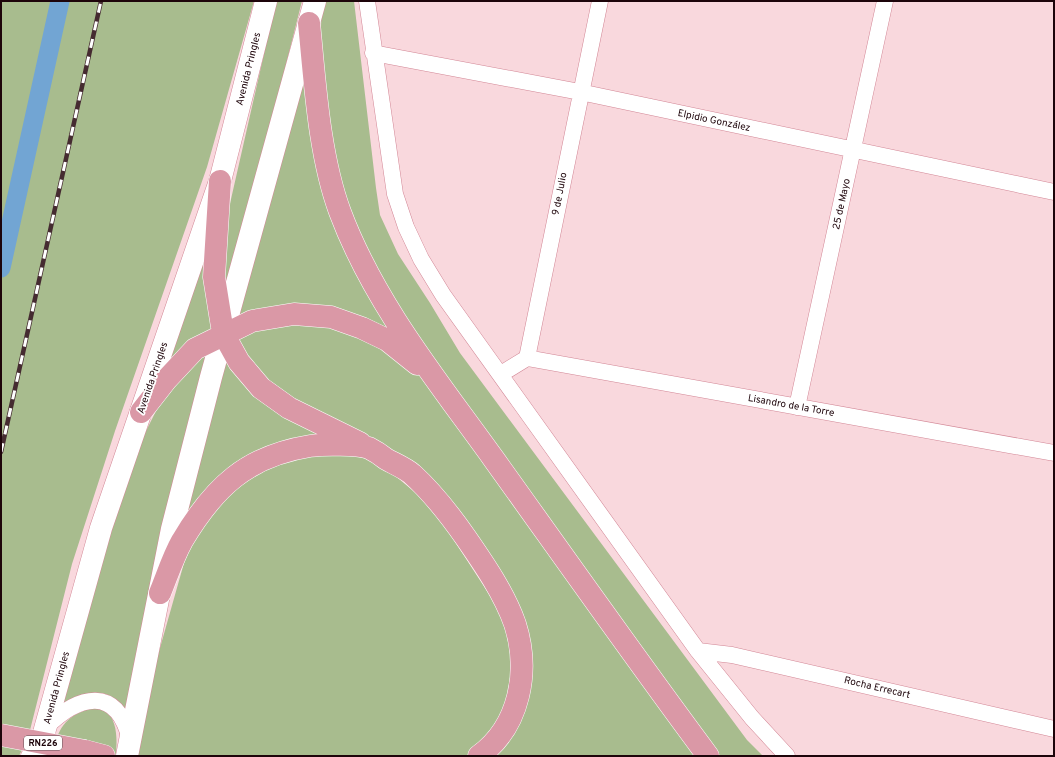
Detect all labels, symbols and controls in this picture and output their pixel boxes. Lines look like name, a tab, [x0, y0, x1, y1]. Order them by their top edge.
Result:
street label: Avenida Pringles	[234, 31, 264, 107]
street label: Elpidio González	[676, 107, 752, 135]
street label: 9 de Julio	[549, 171, 571, 217]
street label: 25 de Mayo	[830, 177, 854, 231]
street label: Avenida Pringles	[135, 340, 171, 416]
street label: Lisandro de la Torre	[747, 392, 835, 420]
street label: Avenida Pringles	[41, 650, 73, 726]
street label: Rocha Errecart	[843, 674, 912, 702]
road number: RN226	[24, 736, 62, 750]

